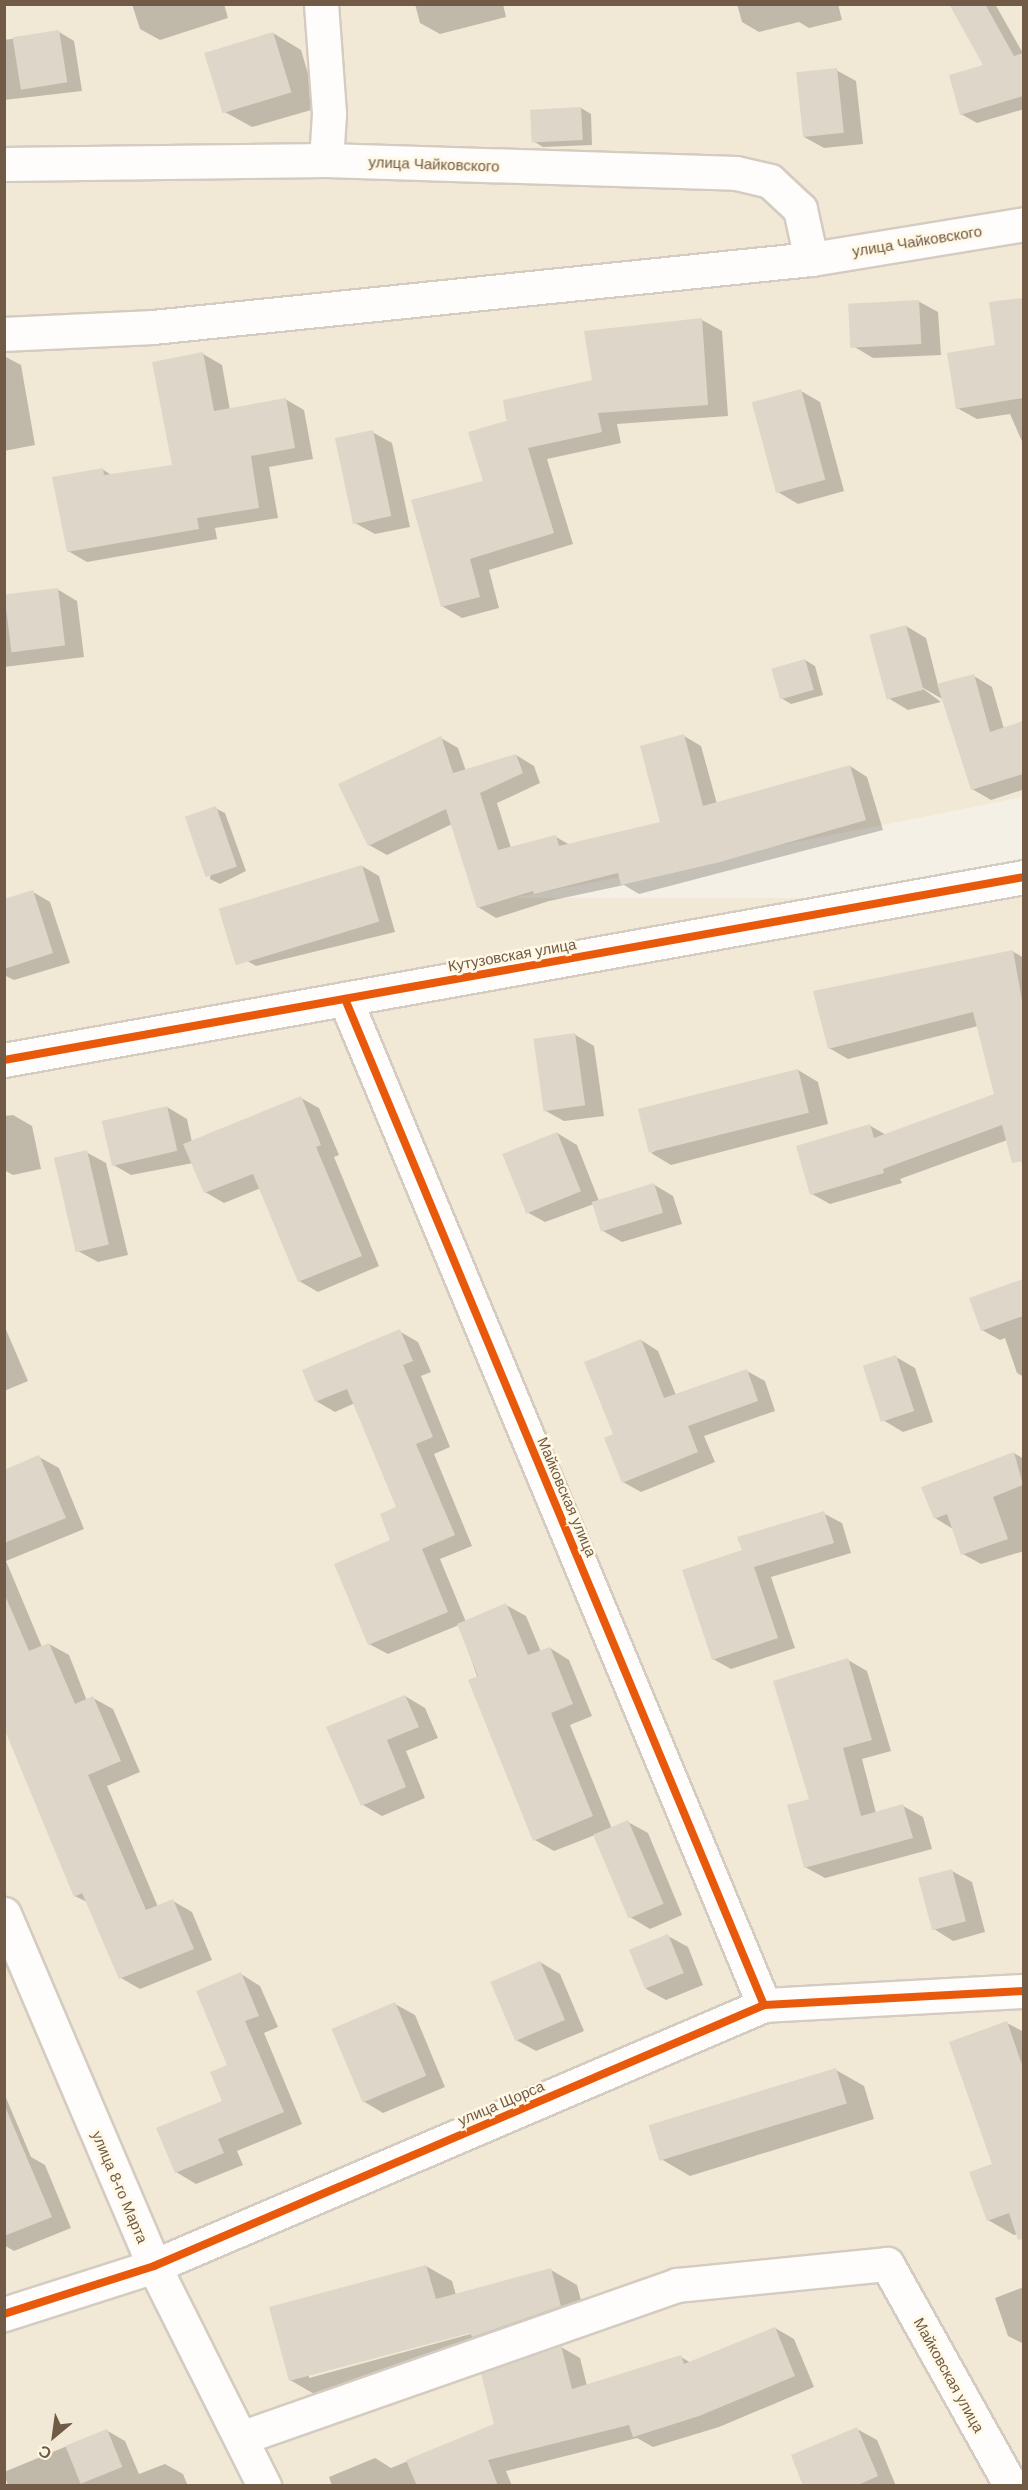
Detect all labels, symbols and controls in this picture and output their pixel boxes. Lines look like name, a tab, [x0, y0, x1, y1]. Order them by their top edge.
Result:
street label: улица Чайковского	[368, 153, 500, 175]
street label: улица Чайковского	[851, 222, 983, 260]
street label: Кутузовская улица	[446, 935, 578, 975]
street label: Майковская улица	[534, 1434, 600, 1560]
street label: улица Щорса	[455, 2077, 547, 2129]
street label: улица 8-го Марта	[88, 2128, 152, 2246]
street label: Майковская улица	[910, 2314, 988, 2436]
north arrow	[24, 2406, 84, 2466]
text: С	[36, 2442, 54, 2462]

